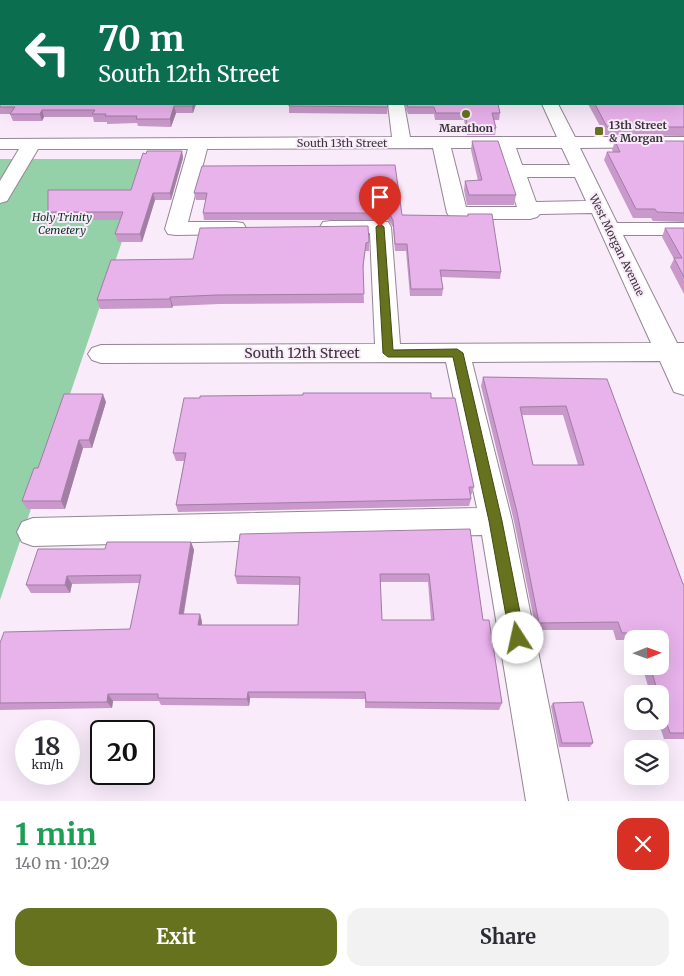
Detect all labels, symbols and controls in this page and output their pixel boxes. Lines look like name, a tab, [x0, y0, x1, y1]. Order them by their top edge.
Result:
text: 70 m	[98, 17, 185, 61]
icon: left	[15, 20, 80, 85]
text: South 12th Street	[98, 60, 280, 88]
marker: Marathon	[460, 108, 472, 120]
place label: 13th Street & Morgan	[609, 118, 667, 145]
place label: Marathon	[439, 121, 494, 135]
marker: 13th Street & Morgan	[593, 125, 605, 137]
street label: South 13th Street	[297, 136, 388, 150]
pin	[359, 176, 401, 227]
icon: arrive	[366, 183, 394, 211]
street label: West Morgan Avenue	[586, 191, 648, 298]
park label: Holy Trinity Cemetery	[31, 210, 92, 237]
street label: South 12th Street	[244, 344, 360, 362]
position arrow	[491, 611, 543, 663]
north arrow	[624, 630, 669, 675]
map controls	[624, 630, 669, 785]
button: search	[624, 685, 669, 730]
speed limit sign: 20	[90, 720, 155, 785]
text: 18	[34, 730, 61, 762]
button: layers	[624, 740, 669, 785]
text: km/h	[32, 757, 63, 772]
text: 1 min	[15, 815, 97, 853]
button: close	[617, 818, 669, 870]
text: 140 m · 10:29	[15, 853, 109, 873]
button: Exit	[15, 908, 337, 966]
button: Share	[347, 908, 669, 966]

